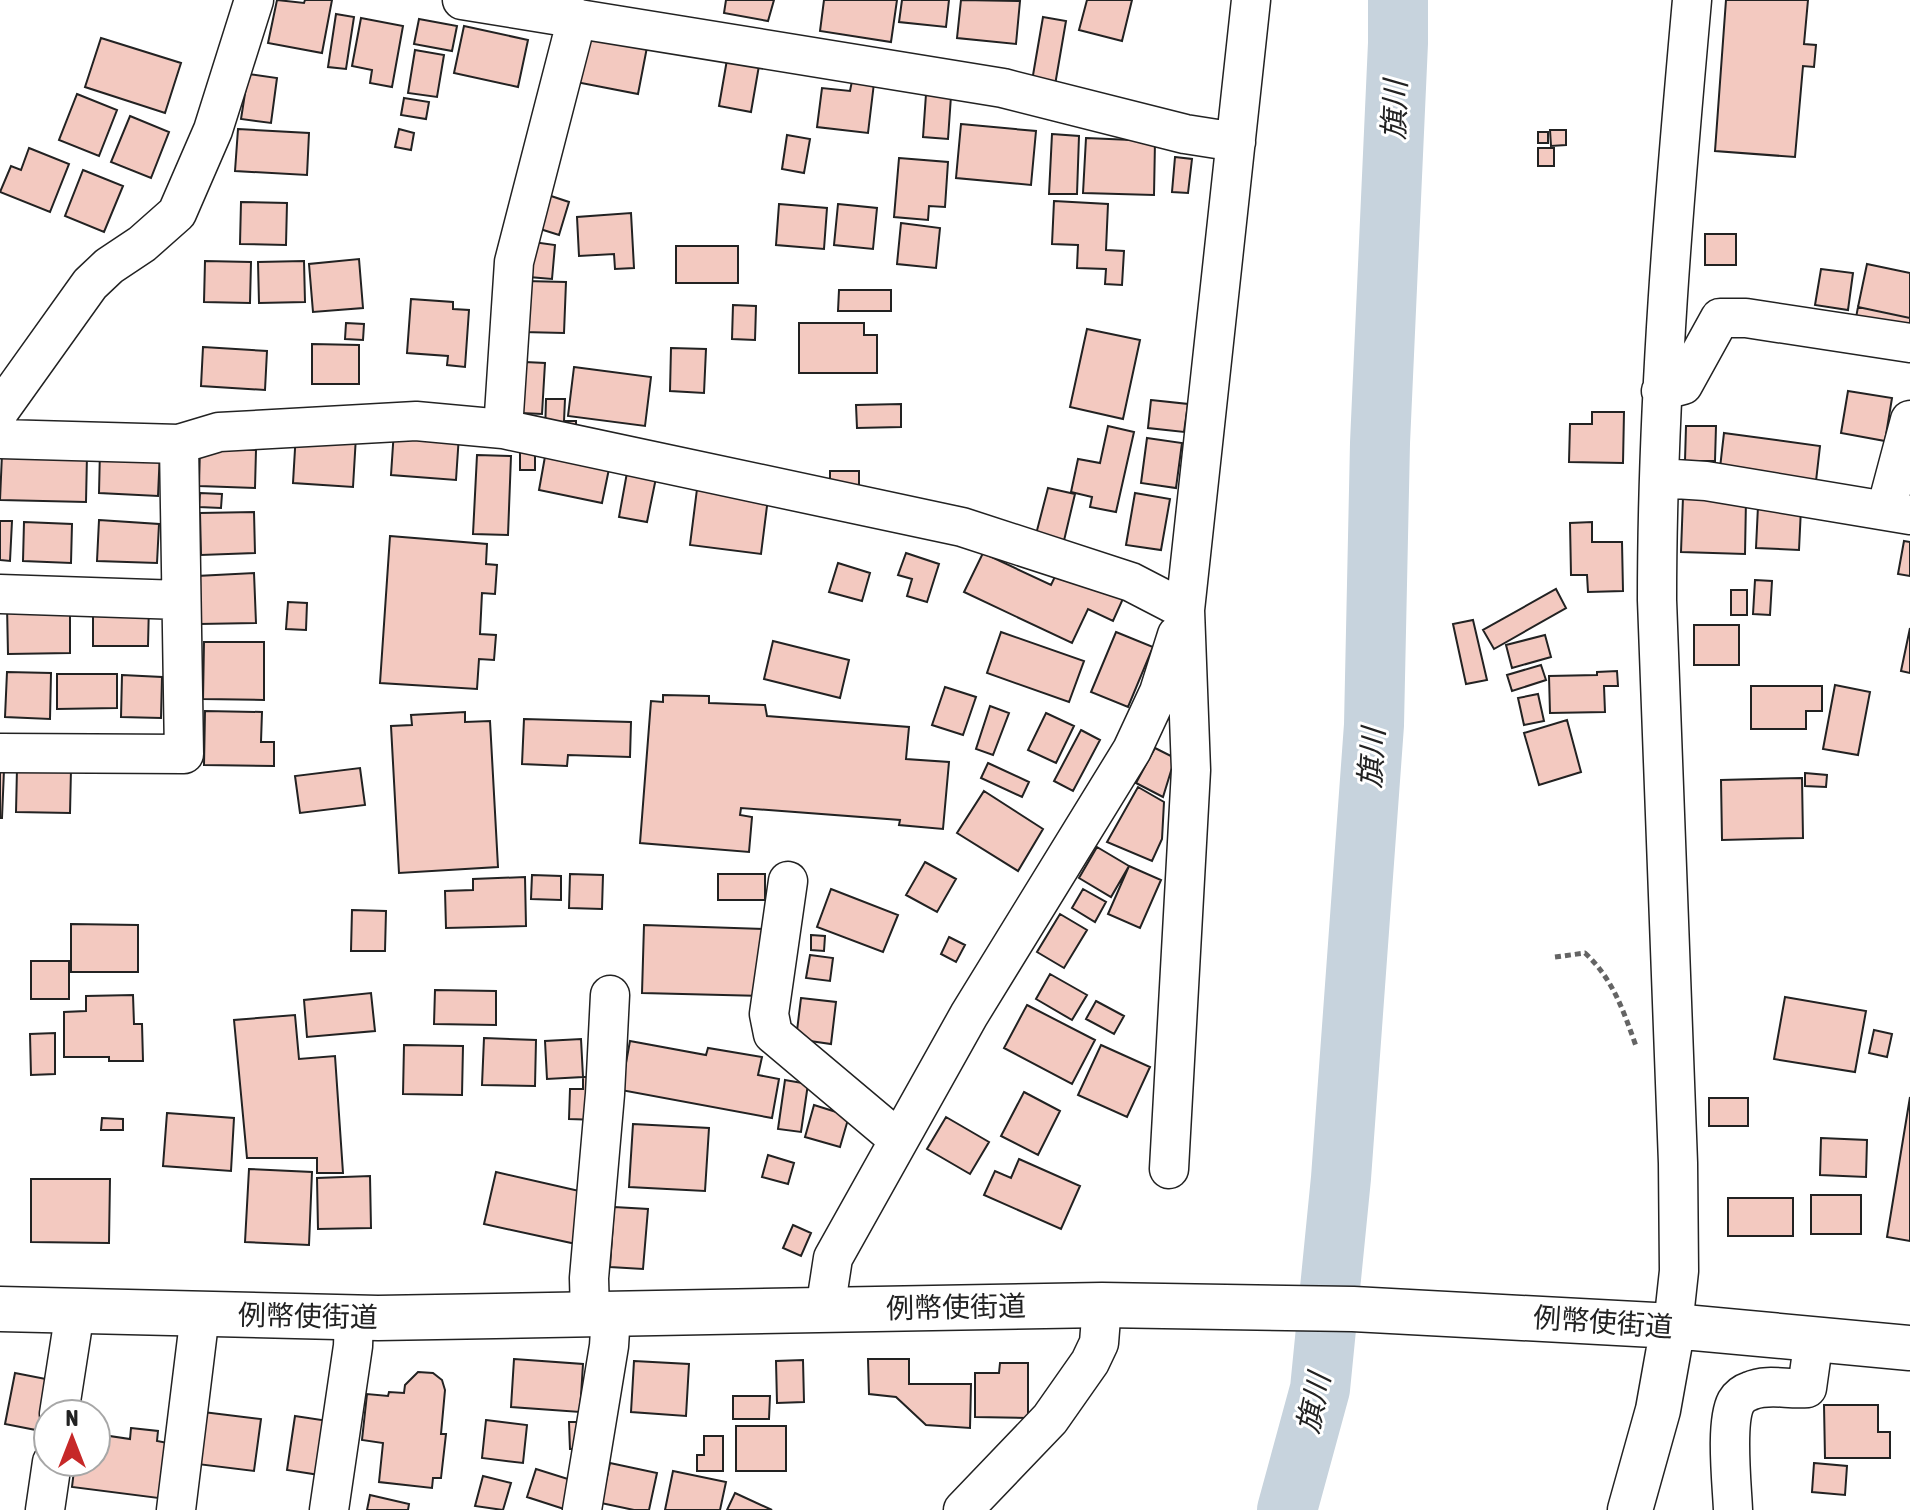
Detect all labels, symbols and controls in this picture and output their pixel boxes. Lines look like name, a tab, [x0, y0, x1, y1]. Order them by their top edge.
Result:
water label: 旗川	[1376, 76, 1412, 141]
water label: 旗川	[1352, 724, 1390, 789]
street label: 例幣使街道	[886, 1290, 1026, 1324]
street label: 例幣使街道	[238, 1299, 378, 1333]
street label: 例幣使街道	[1532, 1301, 1674, 1343]
water label: 旗川	[1290, 1367, 1336, 1436]
north arrow	[32, 1398, 112, 1478]
text: N	[66, 1405, 78, 1431]

